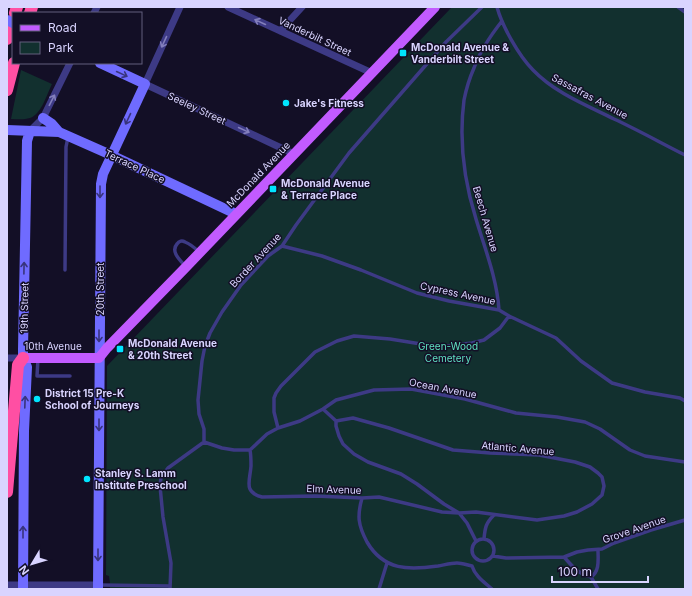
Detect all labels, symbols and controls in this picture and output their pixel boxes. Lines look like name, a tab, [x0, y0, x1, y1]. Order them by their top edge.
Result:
legend	[12, 12, 142, 64]
street label: Vanderbilt Street	[277, 14, 354, 58]
one-way arrow	[254, 17, 266, 25]
text: Road	[48, 20, 77, 35]
one-way arrow	[160, 36, 167, 48]
text: Park	[48, 40, 74, 55]
place label: McDonald Avenue & Vanderbilt Street	[411, 41, 509, 65]
marker: McDonald Avenue & Vanderbilt Street	[398, 48, 408, 58]
one-way arrow	[116, 71, 128, 78]
street label: Sassafras Avenue	[550, 71, 630, 121]
street label: Seeley Street	[166, 89, 229, 127]
one-way arrow	[49, 94, 56, 106]
place label: Jake's Fitness	[294, 97, 364, 109]
marker: Jake's Fitness	[281, 98, 291, 108]
one-way arrow	[124, 113, 131, 125]
one-way arrow	[237, 127, 249, 134]
street label: McDonald Avenue	[224, 139, 292, 209]
street label: Terrace Place	[103, 147, 167, 185]
place label: McDonald Avenue & Terrace Place	[281, 177, 370, 201]
marker: McDonald Avenue & Terrace Place	[268, 184, 278, 194]
one-way arrow	[97, 185, 104, 198]
street label: Beech Avenue	[471, 185, 501, 253]
street label: Border Avenue	[227, 230, 283, 290]
one-way arrow	[21, 262, 28, 275]
street label: 20th Street	[94, 262, 106, 315]
street label: Cypress Avenue	[419, 279, 497, 307]
street label: 19th Street	[18, 282, 30, 333]
one-way arrow	[95, 329, 103, 342]
place label: McDonald Avenue & 20th Street	[128, 337, 217, 361]
street label: 10th Avenue	[24, 340, 82, 352]
park label: Green-Wood Cemetery	[418, 340, 478, 364]
marker: McDonald Avenue & 20th Street	[115, 344, 125, 354]
street label: Ocean Avenue	[408, 376, 478, 400]
place label: District 15 Pre-K School of Journeys	[45, 387, 140, 412]
marker: District 15 Pre-K School of Journeys	[32, 394, 42, 404]
one-way arrow	[21, 396, 29, 409]
one-way arrow	[95, 418, 103, 431]
street label: Atlantic Avenue	[481, 439, 555, 457]
place label: Stanley S. Lamm Institute Preschool	[95, 467, 187, 491]
marker: Stanley S. Lamm Institute Preschool	[82, 474, 92, 484]
street label: Elm Avenue	[306, 482, 362, 496]
street label: Grove Avenue	[601, 513, 667, 545]
one-way arrow	[19, 526, 27, 539]
north arrow	[12, 544, 52, 584]
one-way arrow	[94, 548, 102, 561]
scale bar	[552, 558, 648, 584]
text: N	[16, 563, 32, 578]
text: 100 m	[558, 564, 592, 579]

